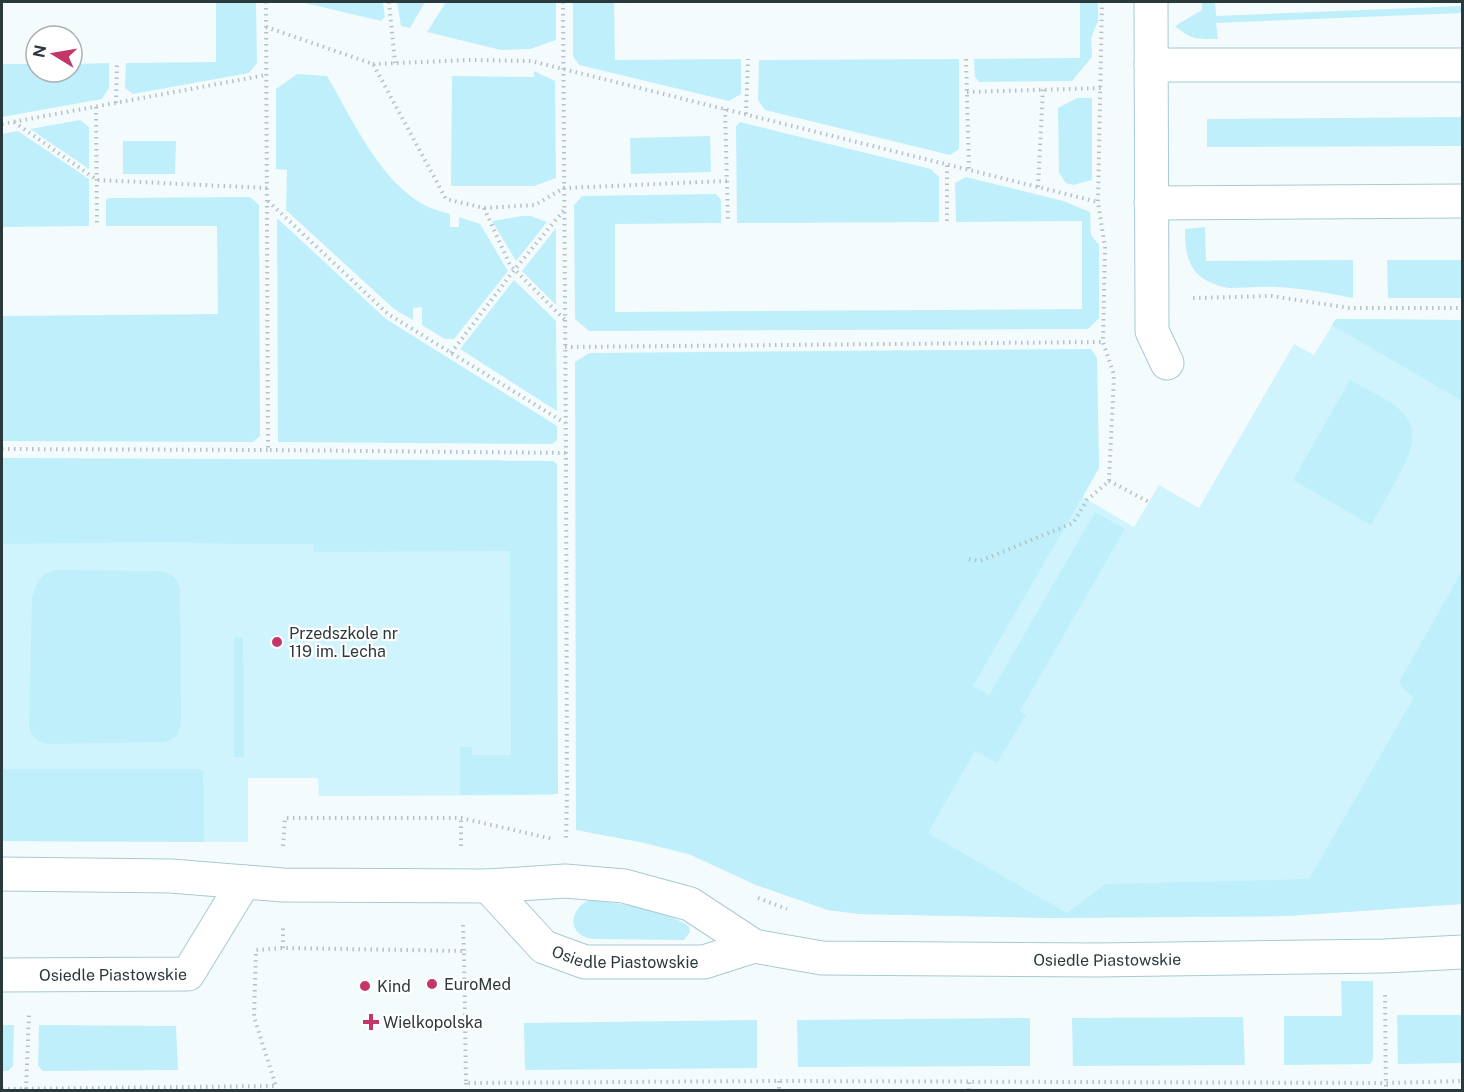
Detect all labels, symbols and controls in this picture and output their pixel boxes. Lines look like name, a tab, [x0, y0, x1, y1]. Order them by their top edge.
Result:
north arrow	[24, 24, 84, 84]
text: N	[29, 43, 50, 59]
place label: Przedszkole nr 119 im. Lecha	[289, 624, 398, 661]
marker: Przedszkole nr 119 im. Lecha	[270, 635, 284, 649]
street label: Osiedle Piastowskie	[549, 942, 699, 972]
street label: Osiedle Piastowskie	[1033, 950, 1181, 970]
street label: Osiedle Piastowskie	[39, 965, 187, 985]
place label: EuroMed	[444, 975, 511, 994]
place label: Kind	[377, 977, 411, 996]
marker: EuroMed	[425, 977, 439, 991]
marker: Kind	[358, 979, 372, 993]
place label: Wielkopolska	[383, 1013, 483, 1032]
marker: Wielkopolska	[364, 1015, 378, 1029]

